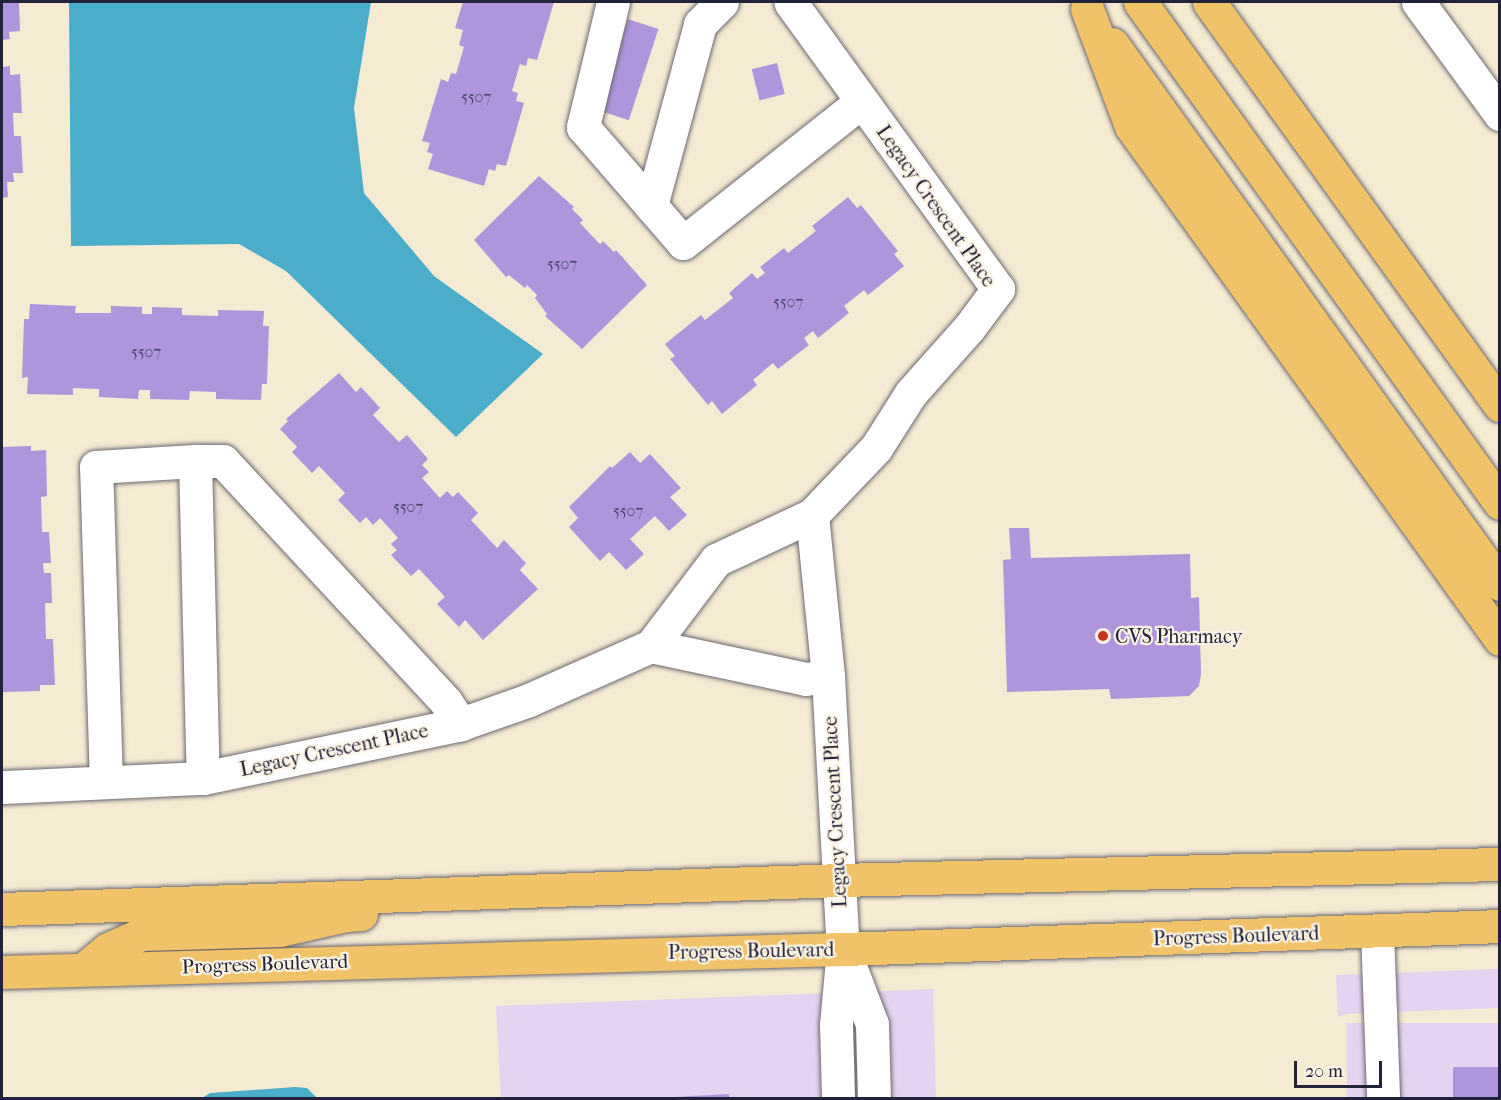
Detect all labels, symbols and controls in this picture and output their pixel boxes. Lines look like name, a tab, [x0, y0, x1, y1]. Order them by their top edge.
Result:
house number: 5507	[461, 87, 491, 107]
street label: Legacy Crescent Place	[871, 121, 1001, 291]
house number: 5507	[547, 254, 577, 274]
house number: 5507	[773, 292, 803, 312]
house number: 5507	[131, 342, 161, 362]
house number: 5507	[393, 497, 423, 517]
house number: 5507	[613, 501, 643, 521]
place label: CVS Pharmacy	[1115, 624, 1242, 648]
marker: CVS Pharmacy	[1096, 629, 1110, 643]
street label: Legacy Crescent Place	[818, 716, 852, 908]
street label: Legacy Crescent Place	[238, 718, 430, 782]
street label: Progress Boulevard	[1152, 921, 1320, 951]
street label: Progress Boulevard	[668, 938, 834, 964]
street label: Progress Boulevard	[181, 949, 349, 979]
scale bar	[1297, 1049, 1386, 1087]
text: 20 m	[1305, 1061, 1343, 1082]

